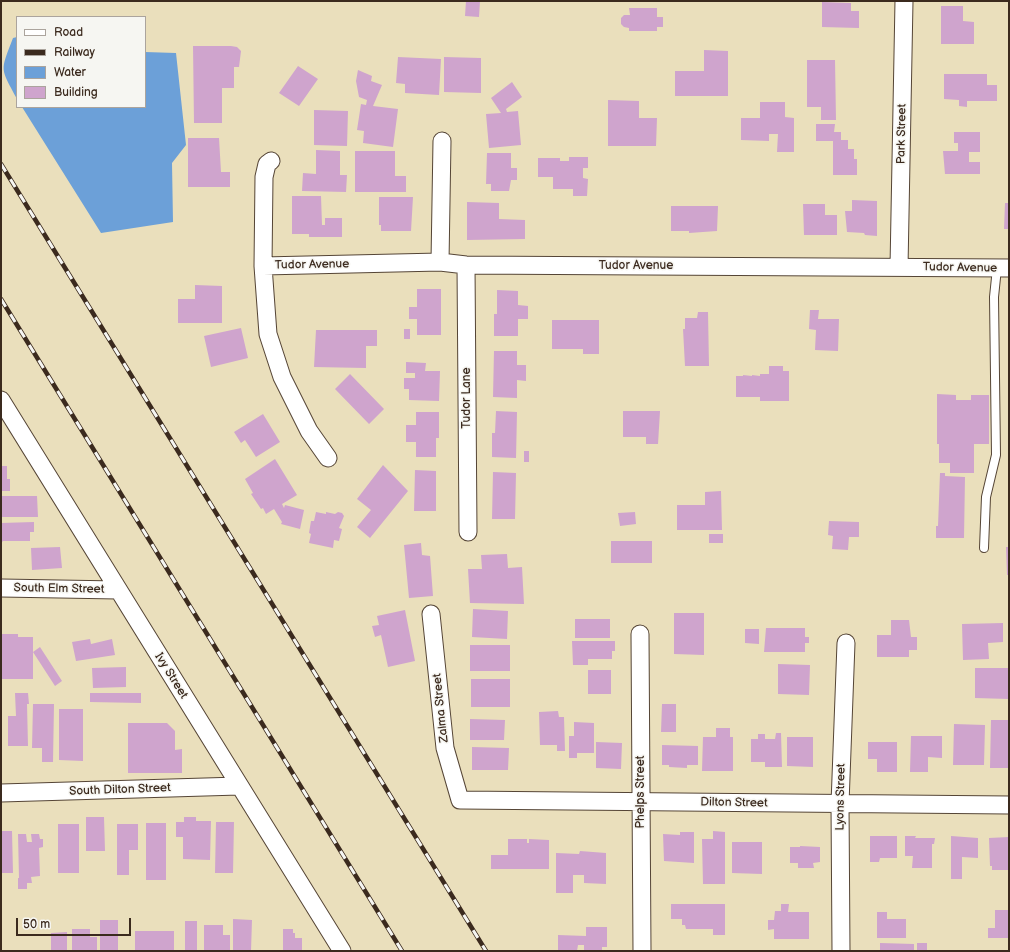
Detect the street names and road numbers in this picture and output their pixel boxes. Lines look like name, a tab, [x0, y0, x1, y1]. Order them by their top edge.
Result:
street label: Park Street	[894, 104, 910, 164]
street label: Tudor Avenue	[275, 257, 349, 273]
street label: Tudor Avenue	[599, 259, 673, 273]
street label: Tudor Avenue	[923, 260, 997, 276]
street label: Tudor Lane	[460, 367, 474, 429]
street label: South Elm Street	[13, 581, 105, 597]
street label: Ivy Street	[151, 650, 191, 702]
street label: Zalma Street	[430, 673, 452, 743]
street label: Phelps Street	[634, 755, 648, 829]
street label: Lyons Street	[833, 763, 849, 831]
street label: South Dilton Street	[69, 781, 171, 799]
street label: Dilton Street	[700, 795, 768, 811]

